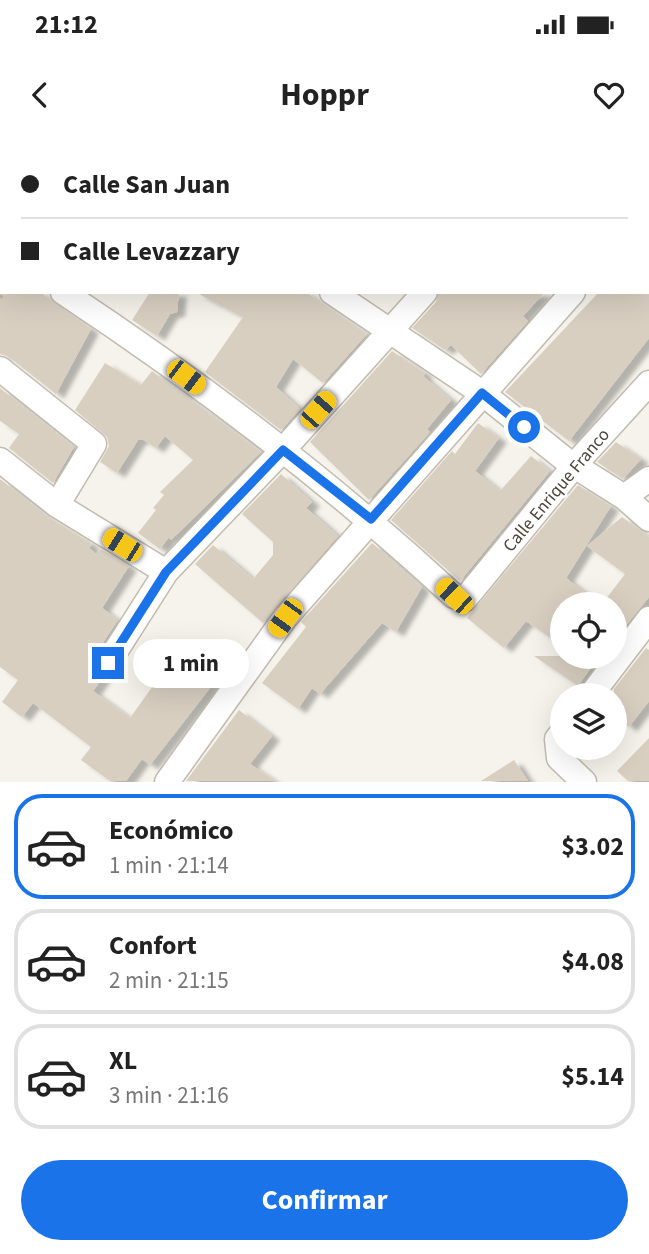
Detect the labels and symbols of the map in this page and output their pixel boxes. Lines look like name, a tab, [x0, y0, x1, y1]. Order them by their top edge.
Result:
car	[163, 356, 210, 398]
car	[297, 387, 340, 433]
route start	[508, 411, 540, 443]
street label: Calle Enrique Franco	[497, 423, 616, 557]
car	[99, 525, 146, 565]
car	[432, 574, 477, 618]
car	[265, 595, 306, 641]
callout: 1 min	[132, 638, 248, 688]
route end	[92, 647, 124, 679]

